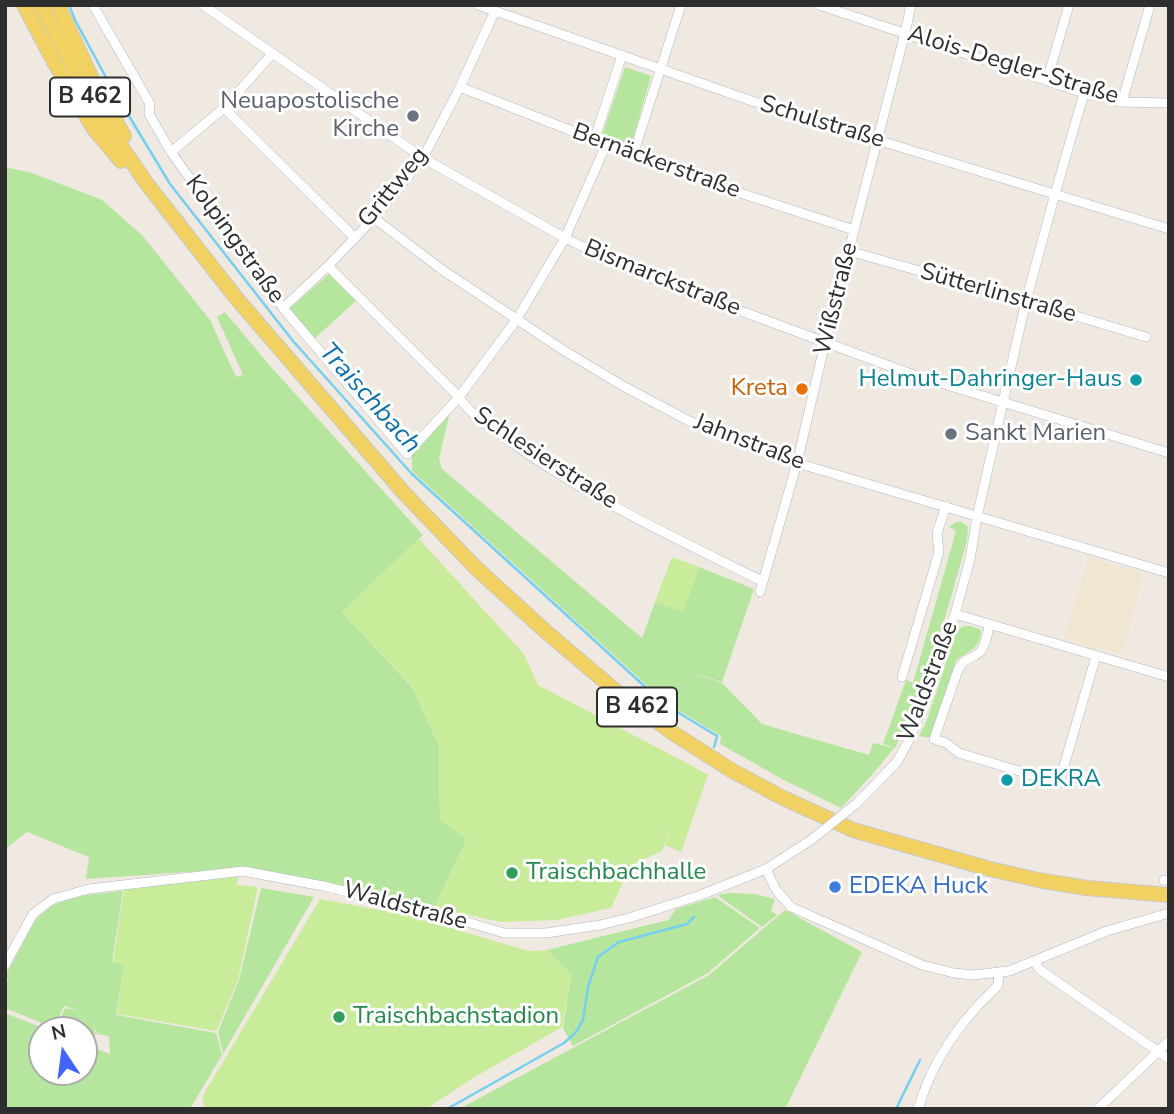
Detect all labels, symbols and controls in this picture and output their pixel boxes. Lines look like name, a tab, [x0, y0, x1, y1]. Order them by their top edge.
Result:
street label: Alois-Degler-Straße	[904, 20, 1122, 112]
road number: B 462	[50, 78, 130, 116]
place label: Neuapostolische Kirche	[220, 88, 399, 144]
street label: Schulstraße	[756, 90, 888, 156]
marker: Neuapostolische Kirche	[405, 108, 421, 124]
street label: Bernäckerstraße	[568, 118, 744, 206]
street label: Grittweg	[353, 142, 435, 234]
street label: Kolpingstraße	[178, 170, 290, 310]
street label: Bismarckstraße	[579, 234, 745, 324]
street label: Wißstraße	[809, 240, 865, 358]
street label: Sütterlinstraße	[917, 258, 1079, 330]
water label: Traischbach	[311, 337, 427, 461]
place label: Helmut-Dahringer-Haus	[859, 366, 1122, 394]
marker: Helmut-Dahringer-Haus	[1128, 372, 1144, 388]
place label: Kreta	[731, 375, 788, 403]
marker: Kreta	[794, 381, 810, 397]
street label: Schlesierstraße	[467, 402, 623, 516]
street label: Jahnstraße	[690, 409, 808, 477]
place label: Sankt Marien	[965, 420, 1106, 448]
marker: Sankt Marien	[943, 426, 959, 442]
street label: Waldstraße	[893, 617, 965, 747]
road number: B 462	[597, 688, 677, 726]
place label: DEKRA	[1021, 766, 1101, 794]
marker: DEKRA	[999, 772, 1015, 788]
place label: Traischbachhalle	[526, 859, 706, 887]
marker: Traischbachhalle	[504, 865, 520, 881]
place label: EDEKA Huck	[849, 873, 988, 901]
street label: Waldstraße	[340, 877, 470, 937]
marker: EDEKA Huck	[827, 879, 843, 895]
place label: Traischbachstadion	[353, 1003, 559, 1031]
marker: Traischbachstadion	[331, 1009, 347, 1025]
north arrow	[28, 1016, 98, 1086]
text: N	[49, 1018, 69, 1047]

